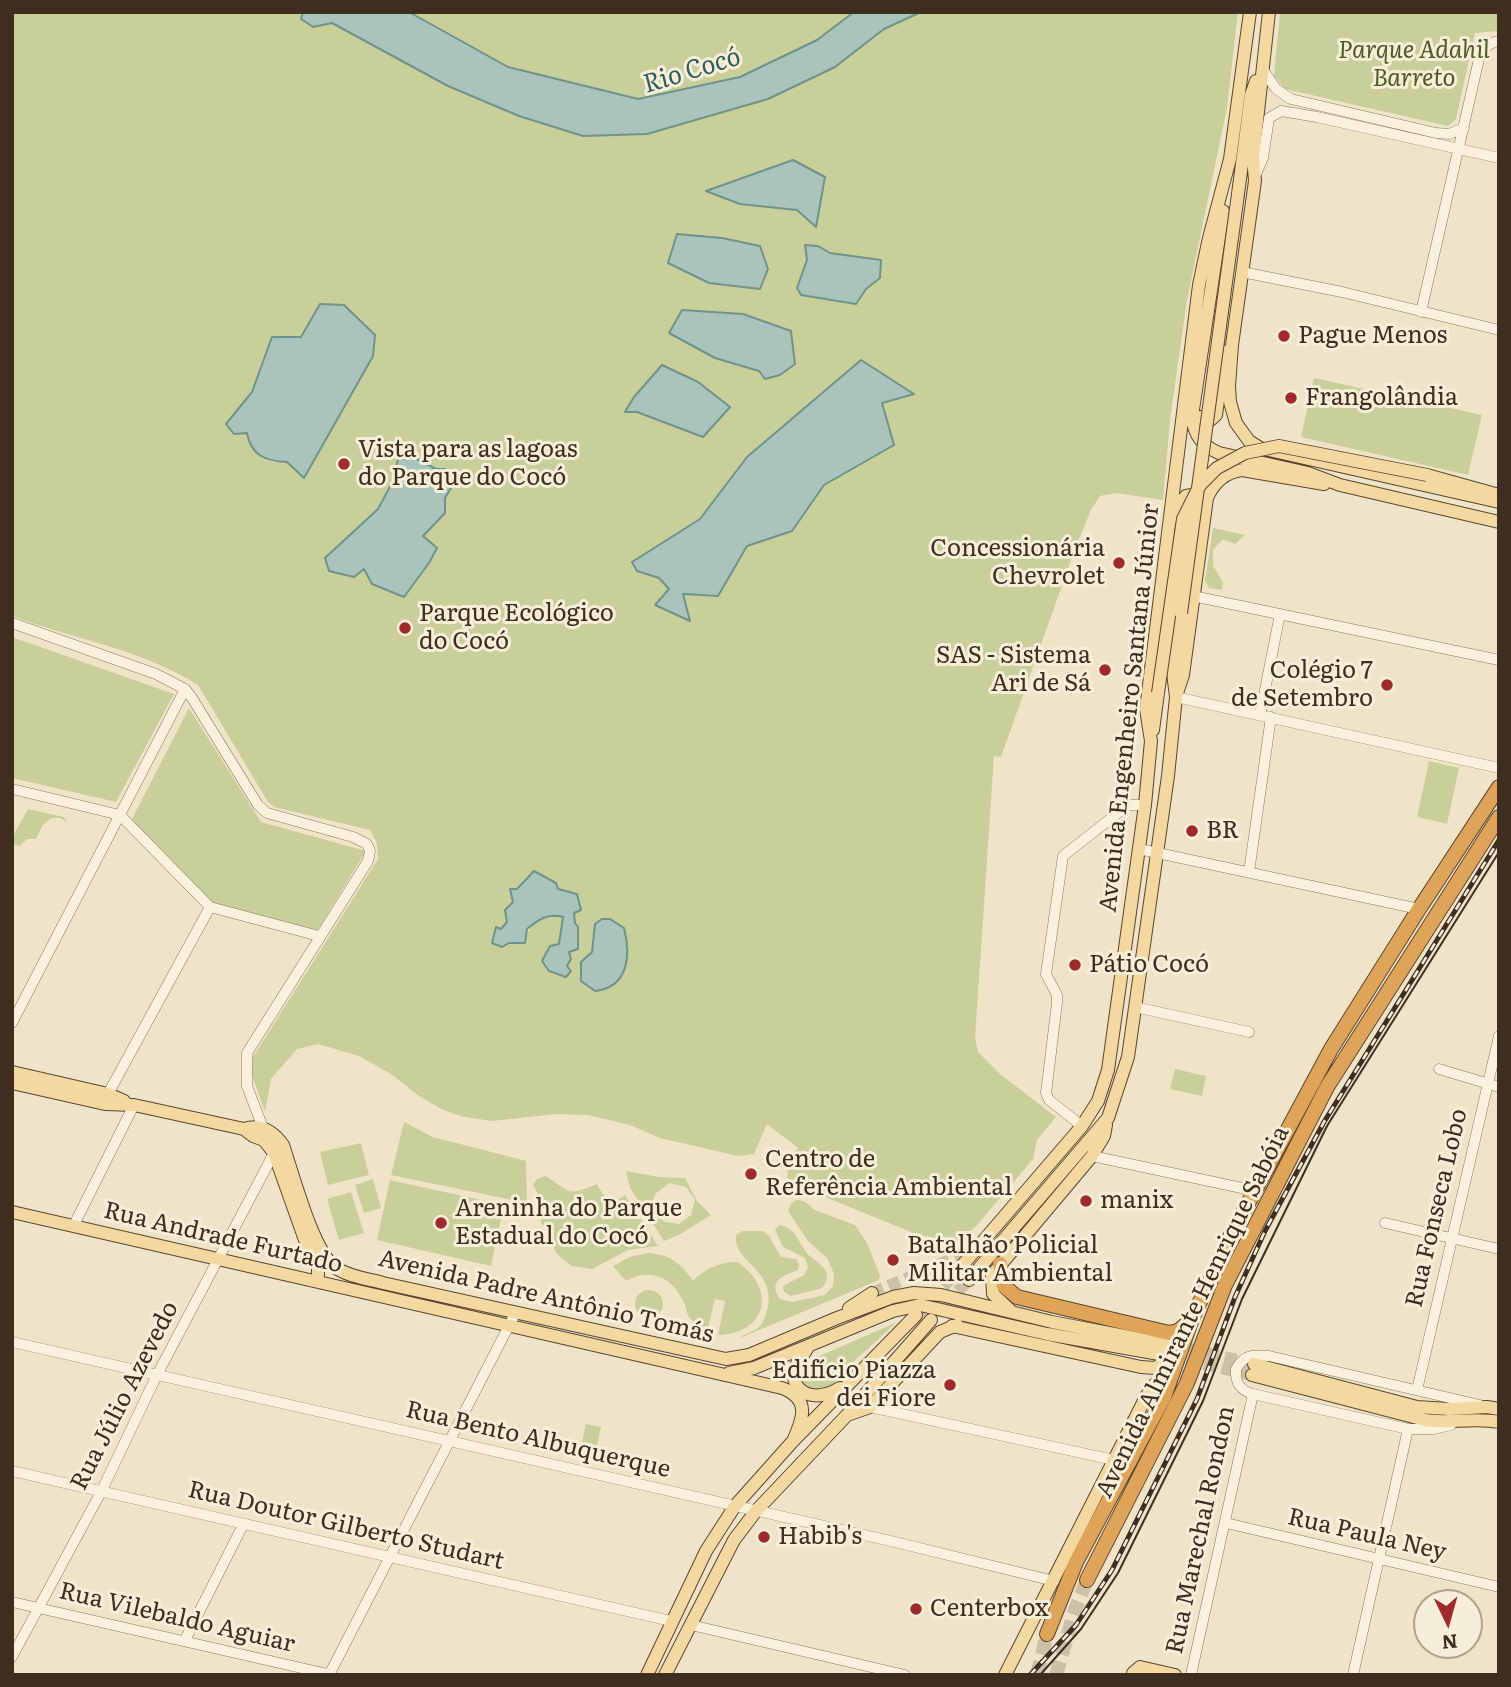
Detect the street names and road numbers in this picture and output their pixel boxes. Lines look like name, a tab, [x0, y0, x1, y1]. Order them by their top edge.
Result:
street label: Avenida Engenheiro Santana Júnior	[1094, 502, 1166, 914]
street label: Rua Fonseca Lobo	[1400, 1106, 1474, 1310]
street label: Avenida Almirante Henrique Sabóia	[1090, 1121, 1296, 1503]
street label: Rua Andrade Furtado	[101, 1197, 345, 1279]
street label: Avenida Padre Antônio Tomás	[376, 1244, 716, 1350]
street label: Rua Júlio Azevedo	[65, 1297, 185, 1495]
street label: Rua Bento Albuquerque	[403, 1396, 673, 1484]
street label: Rua Marechal Rondon	[1161, 1403, 1241, 1657]
street label: Rua Doutor Gilberto Studart	[185, 1476, 507, 1576]
street label: Rua Paula Ney	[1285, 1503, 1449, 1567]
street label: Rua Vilebaldo Aguiar	[56, 1577, 298, 1659]

